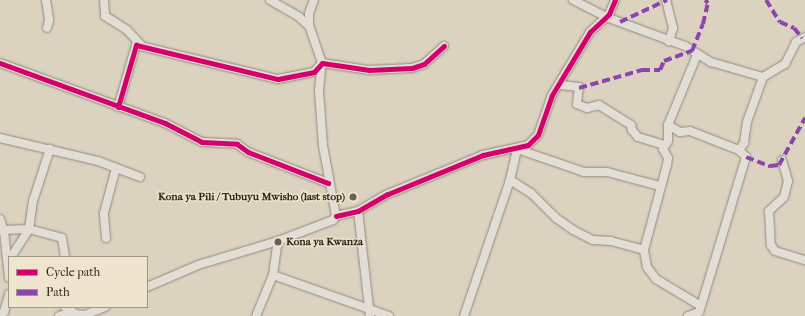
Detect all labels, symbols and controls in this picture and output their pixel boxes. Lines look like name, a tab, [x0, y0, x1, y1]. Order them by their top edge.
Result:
place label: Kona ya Pili / Tubuyu Mwisho (last stop)	[158, 190, 345, 204]
marker: Kona ya Pili / Tubuyu Mwisho (last stop)	[348, 192, 358, 202]
place label: Kona ya Kwanza	[286, 235, 363, 249]
marker: Kona ya Kwanza	[273, 237, 283, 247]
legend	[8, 256, 148, 308]
text: Cycle path	[46, 265, 100, 279]
text: Path	[46, 285, 70, 299]

